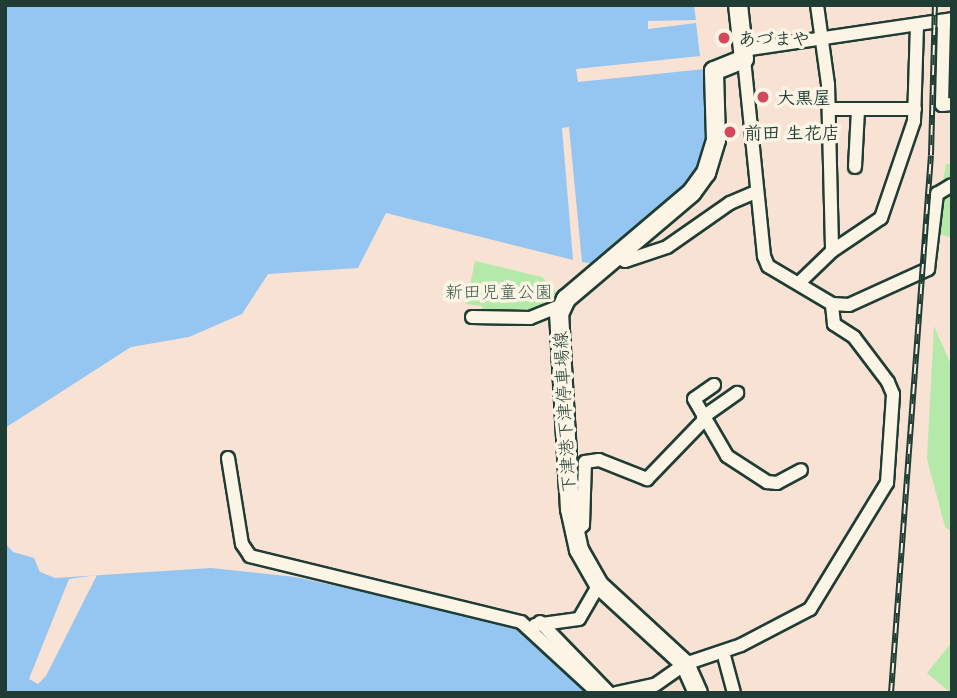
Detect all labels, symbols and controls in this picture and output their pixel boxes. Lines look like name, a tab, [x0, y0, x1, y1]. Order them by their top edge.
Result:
place label: あづまや	[738, 27, 810, 49]
marker: あづまや	[716, 30, 732, 46]
place label: 大黒屋	[777, 86, 831, 108]
marker: 大黒屋	[755, 89, 771, 105]
place label: 前田 生花店	[744, 121, 840, 143]
marker: 前田 生花店	[722, 124, 738, 140]
park label: 新田児童公園	[445, 280, 553, 302]
street label: 下津港下津停車場線	[549, 331, 579, 493]

